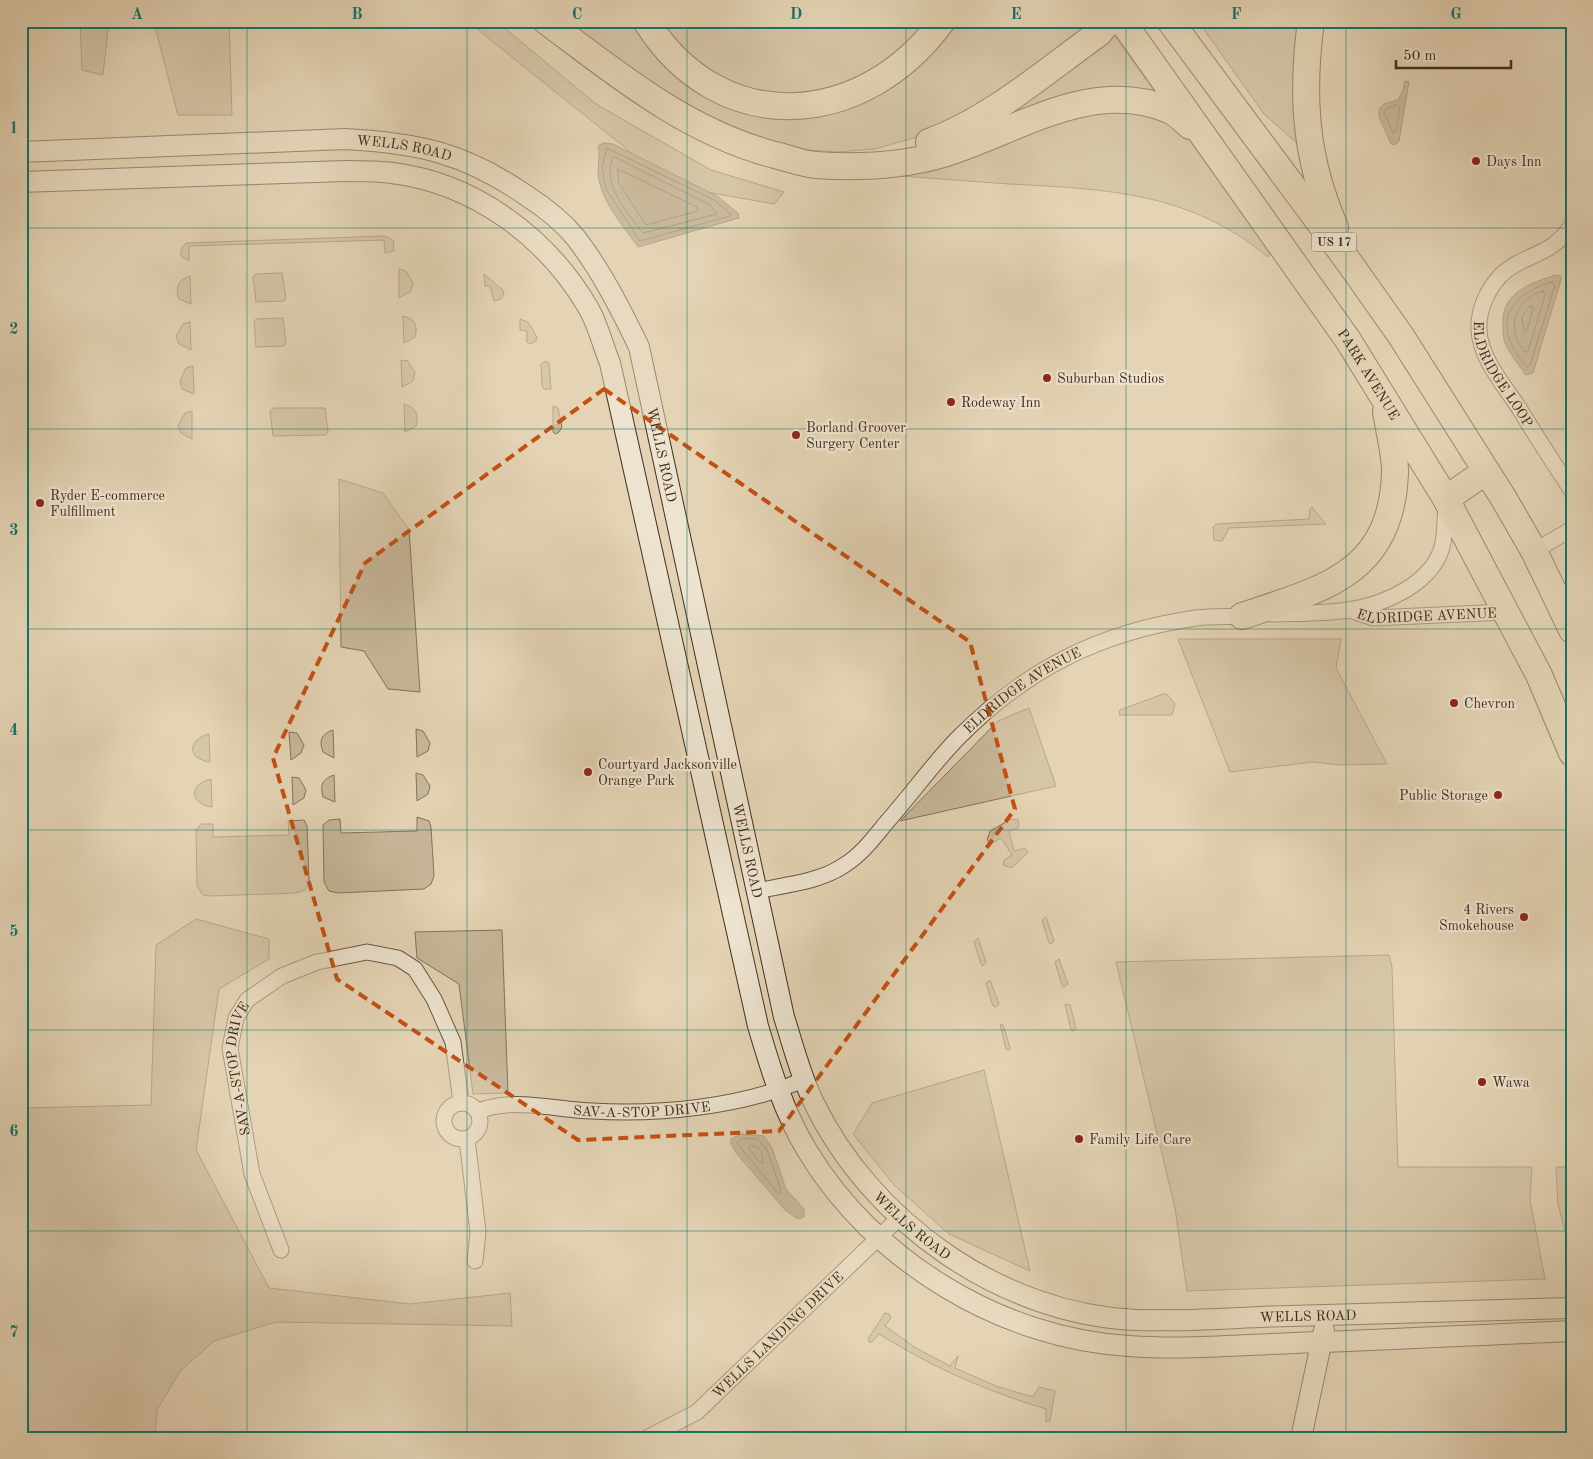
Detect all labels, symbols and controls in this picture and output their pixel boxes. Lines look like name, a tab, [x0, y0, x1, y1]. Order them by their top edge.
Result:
text: A	[131, 7, 143, 23]
text: B	[351, 7, 363, 23]
text: C	[572, 7, 582, 23]
text: D	[790, 7, 802, 23]
text: E	[1010, 7, 1022, 23]
text: F	[1231, 7, 1242, 23]
text: G	[1450, 7, 1462, 23]
scale bar	[1396, 38, 1510, 70]
text: 50 m	[1403, 49, 1437, 64]
text: 1	[9, 121, 19, 137]
street label: WELLS ROAD	[356, 134, 453, 164]
marker: Days Inn	[1470, 155, 1482, 167]
place label: Days Inn	[1486, 155, 1542, 169]
road number: US 17	[1312, 232, 1356, 252]
street label: ELDRIDGE LOOP	[1471, 321, 1535, 430]
text: 2	[9, 322, 19, 338]
street label: PARK AVENUE	[1335, 327, 1401, 423]
marker: Suburban Studios	[1041, 372, 1053, 384]
place label: Suburban Studios	[1057, 372, 1164, 386]
marker: Rodeway Inn	[945, 396, 957, 408]
place label: Rodeway Inn	[961, 396, 1041, 410]
street label: WELLS ROAD	[644, 406, 678, 504]
place label: Borland Groover Surgery Center	[806, 421, 906, 451]
marker: Borland Groover Surgery Center	[790, 429, 802, 441]
place label: Ryder E-commerce Fulfillment	[50, 489, 165, 519]
marker: Ryder E-commerce Fulfillment	[34, 497, 46, 509]
text: 3	[9, 523, 19, 539]
street label: ELDRIDGE AVENUE	[1355, 606, 1497, 626]
street label: ELDRIDGE AVENUE	[961, 646, 1083, 736]
marker: Chevron	[1448, 697, 1460, 709]
place label: Chevron	[1464, 697, 1516, 711]
text: 4	[9, 723, 19, 739]
place label: Courtyard Jacksonville Orange Park	[598, 758, 737, 788]
marker: Courtyard Jacksonville Orange Park	[582, 766, 594, 778]
place label: Public Storage	[1399, 789, 1488, 803]
marker: Public Storage	[1492, 789, 1504, 801]
street label: WELLS ROAD	[730, 802, 764, 899]
place label: 4 Rivers Smokehouse	[1439, 903, 1514, 933]
marker: 4 Rivers Smokehouse	[1518, 911, 1530, 923]
text: 5	[9, 924, 19, 940]
street label: SAV-A-STOP DRIVE	[224, 1000, 253, 1137]
marker: Wawa	[1476, 1076, 1488, 1088]
place label: Wawa	[1492, 1076, 1530, 1090]
street label: SAV-A-STOP DRIVE	[572, 1100, 712, 1120]
text: 6	[9, 1124, 19, 1140]
marker: Family Life Care	[1073, 1133, 1085, 1145]
place label: Family Life Care	[1089, 1133, 1191, 1147]
street label: WELLS ROAD	[870, 1189, 953, 1263]
street label: WELLS LANDING DRIVE	[710, 1270, 846, 1401]
street label: WELLS ROAD	[1259, 1308, 1357, 1325]
text: 7	[9, 1325, 19, 1341]

